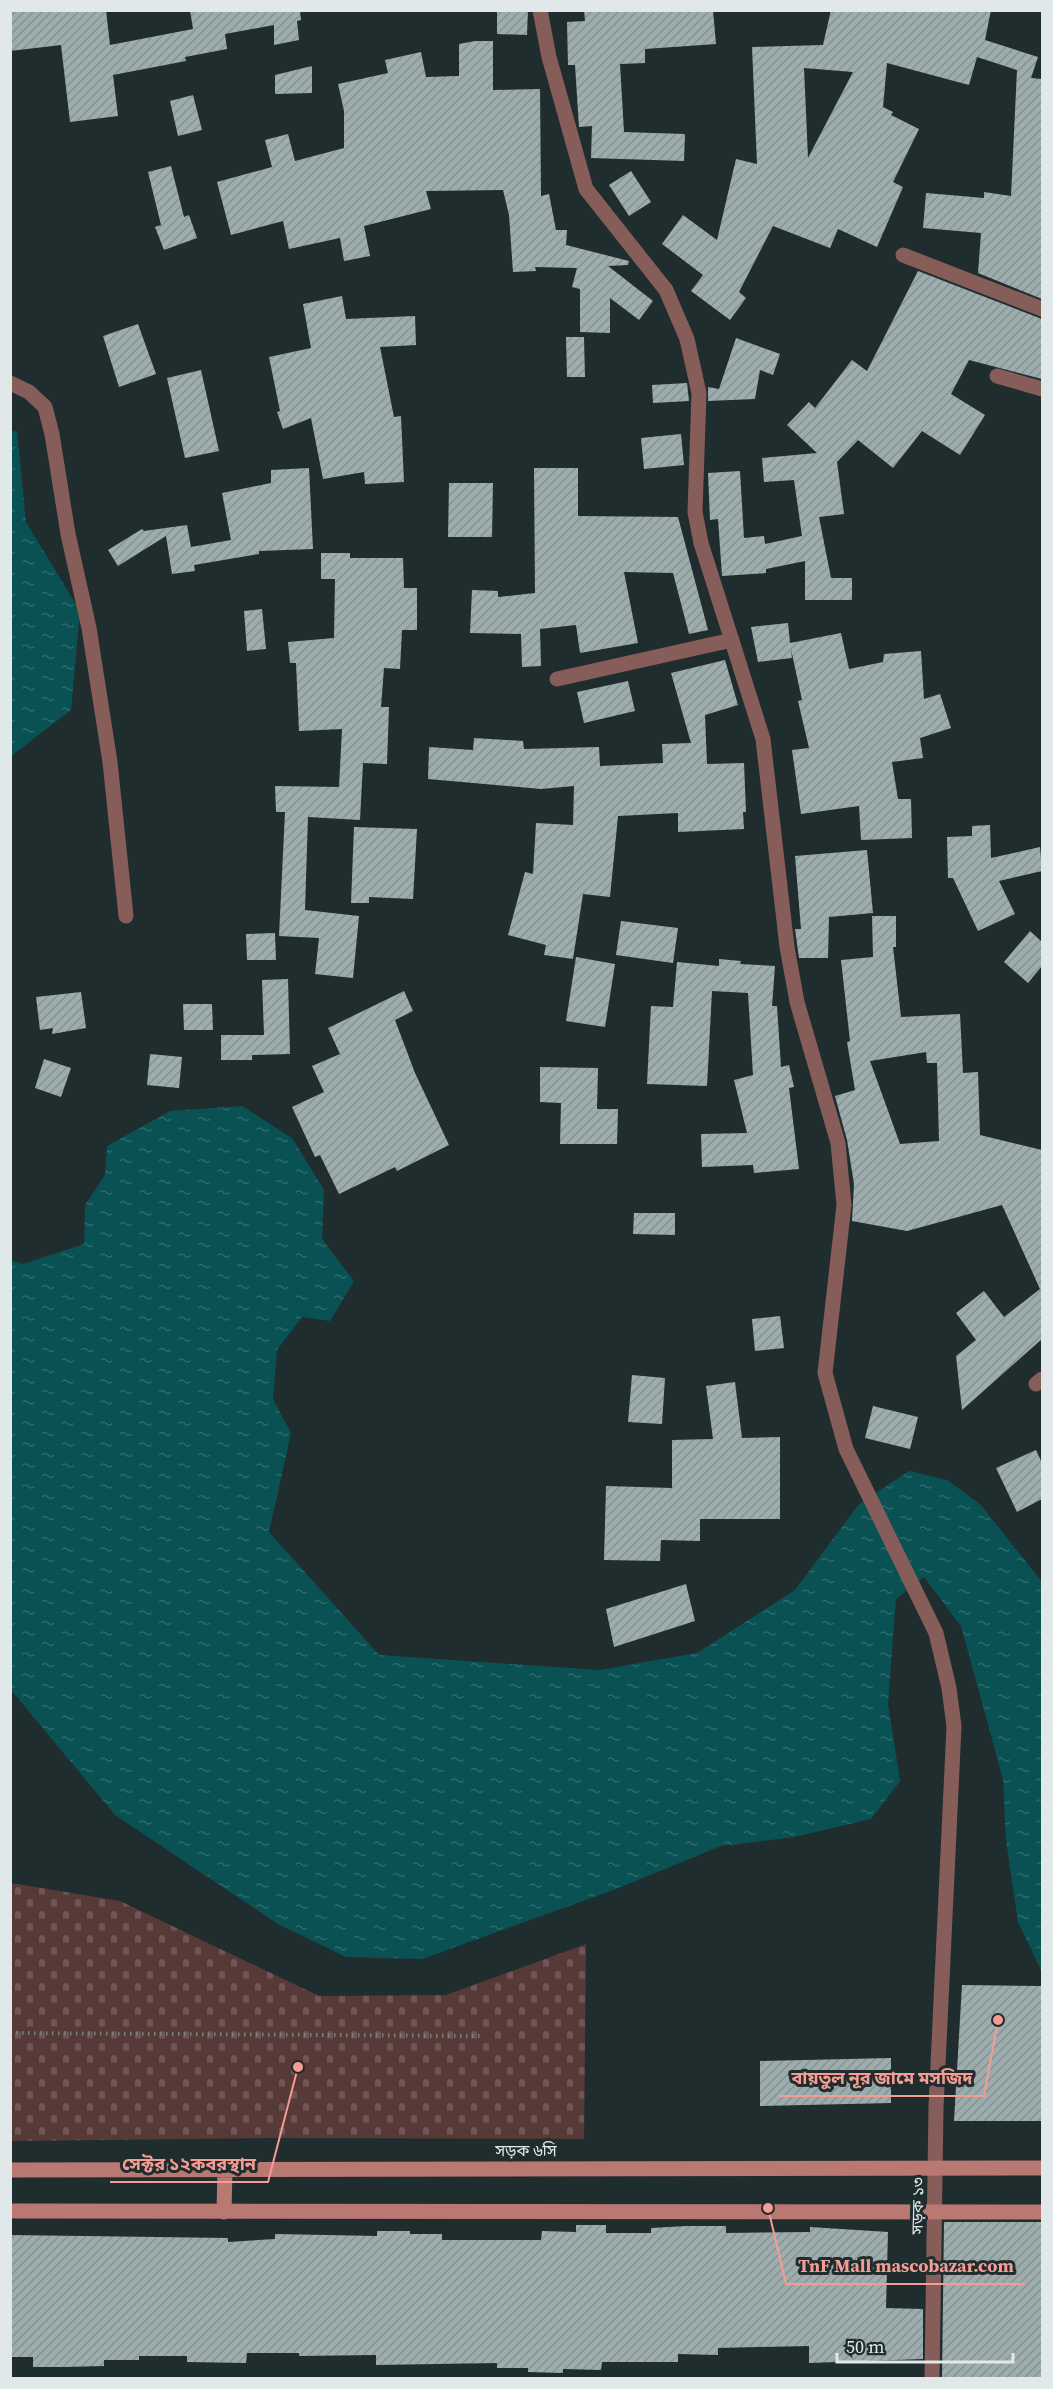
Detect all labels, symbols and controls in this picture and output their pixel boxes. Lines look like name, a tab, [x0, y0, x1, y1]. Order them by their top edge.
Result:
callout: বায়তুল নূর জামে মসজিদ	[779, 2060, 984, 2096]
text: বায়তুল নূর জামে মসজিদ	[790, 2065, 973, 2090]
street label: সড়ক ৬সি	[494, 2139, 558, 2161]
callout: সেক্টর ১২কবরস্থান	[110, 2146, 268, 2182]
text: সেক্টর ১২কবরস্থান	[122, 2151, 257, 2176]
street label: সড়ক ১৩	[905, 2177, 929, 2236]
callout: TnF Mall mascobazar.com	[786, 2248, 1025, 2284]
text: TnF Mall mascobazar.com	[798, 2253, 1014, 2278]
scale bar	[837, 2326, 1012, 2364]
text: 50 m	[846, 2334, 884, 2359]

